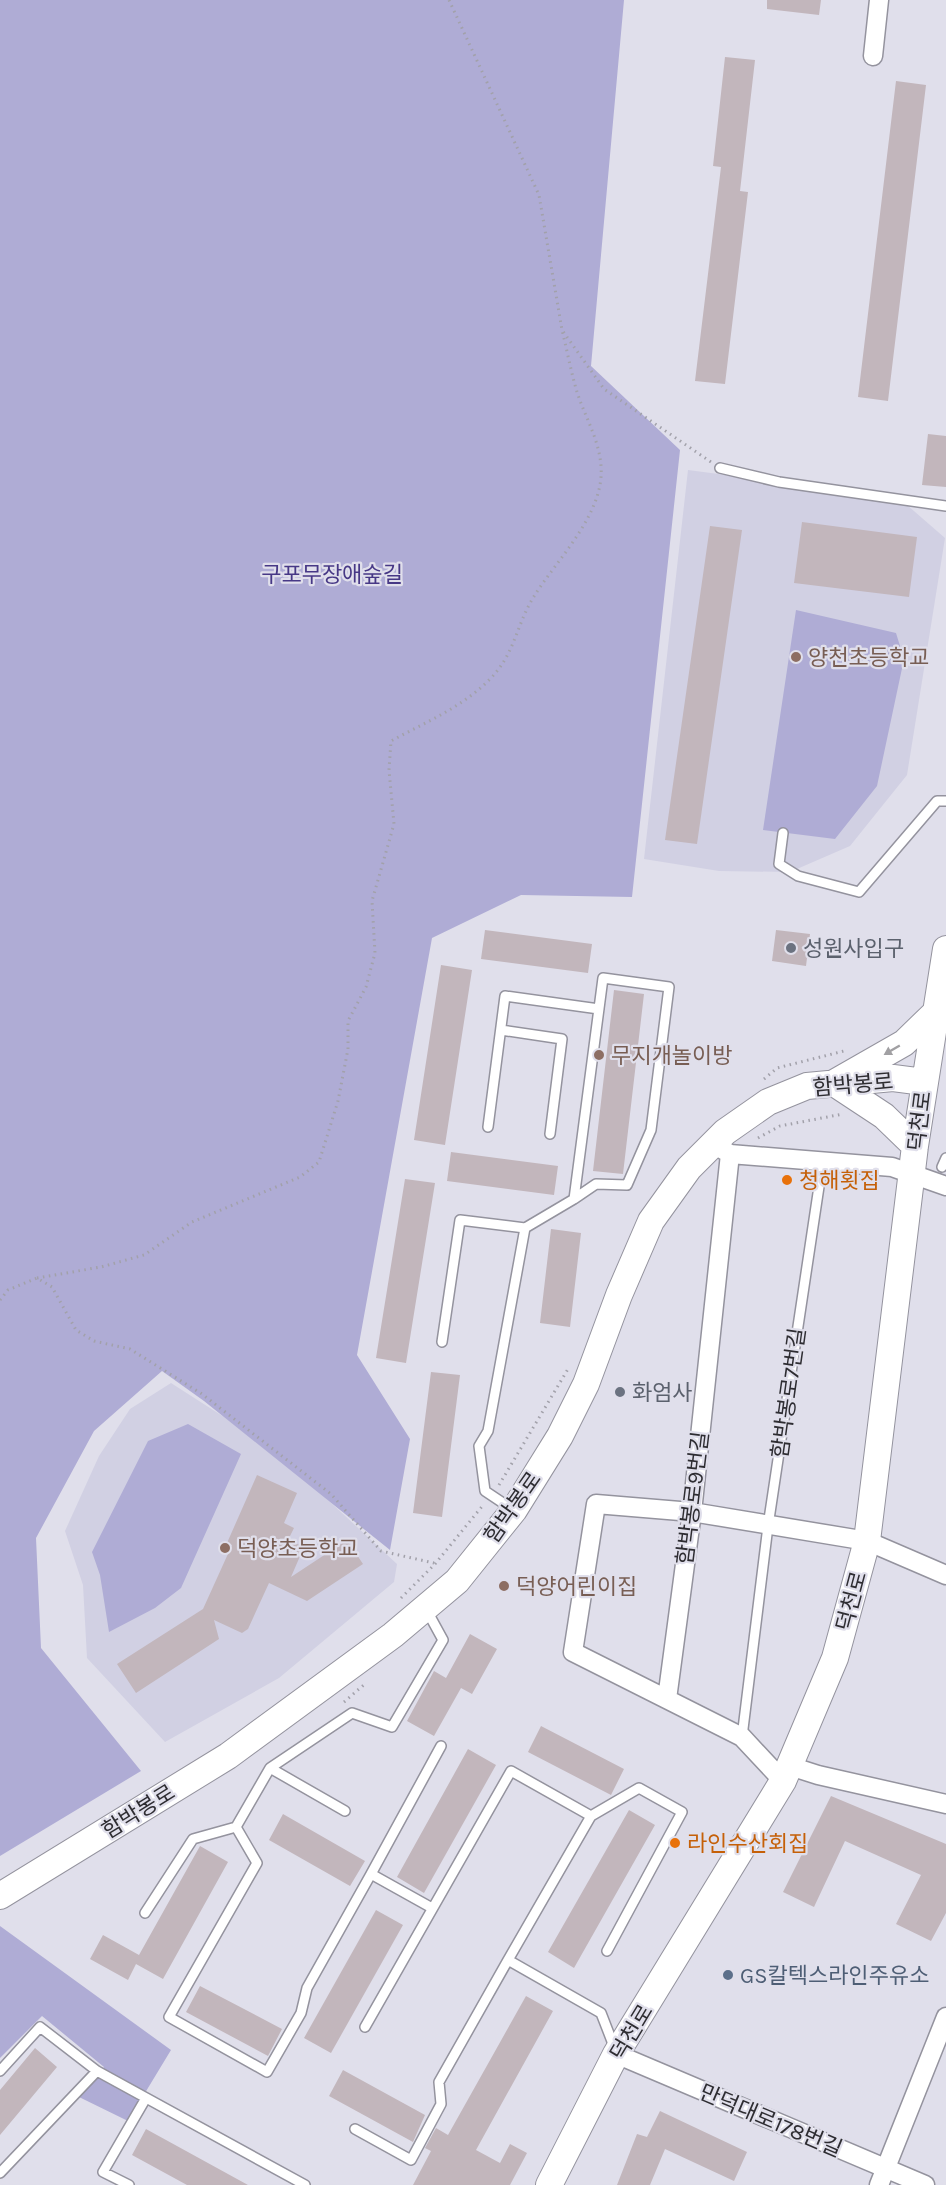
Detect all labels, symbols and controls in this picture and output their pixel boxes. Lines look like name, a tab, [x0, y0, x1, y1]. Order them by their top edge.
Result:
park label: 구포무장애숲길	[261, 562, 403, 588]
place label: 양천초등학교	[808, 645, 929, 671]
marker: 양천초등학교	[789, 650, 803, 664]
place label: 성원사입구	[803, 936, 904, 962]
marker: 성원사입구	[784, 941, 798, 955]
place label: 무지개놀이방	[611, 1043, 732, 1069]
one-way arrow	[883, 1045, 900, 1055]
marker: 무지개놀이방	[592, 1048, 606, 1062]
street label: 함박봉로	[812, 1069, 895, 1101]
street label: 덕천로	[903, 1089, 937, 1153]
place label: 청해횟집	[799, 1168, 880, 1194]
marker: 청해횟집	[780, 1173, 794, 1187]
street label: 함박봉로7번길	[767, 1326, 811, 1460]
place label: 화엄사	[632, 1380, 693, 1406]
marker: 화엄사	[613, 1385, 627, 1399]
street label: 함박봉로9번길	[672, 1430, 714, 1566]
street label: 함박봉로	[479, 1467, 547, 1548]
place label: 덕양초등학교	[237, 1536, 358, 1562]
marker: 덕양초등학교	[218, 1541, 232, 1555]
street label: 덕천로	[832, 1569, 872, 1634]
place label: 덕양어린이집	[516, 1574, 637, 1600]
marker: 덕양어린이집	[497, 1579, 511, 1593]
street label: 함박봉로	[97, 1779, 180, 1844]
place label: 라인수산회집	[687, 1831, 808, 1857]
marker: 라인수산회집	[668, 1836, 682, 1850]
place label: GS칼텍스라인주유소	[740, 1963, 929, 1989]
marker: GS칼텍스라인주유소	[721, 1968, 735, 1982]
street label: 덕천로	[605, 2000, 659, 2065]
street label: 만덕대로178번길	[695, 2079, 846, 2163]

